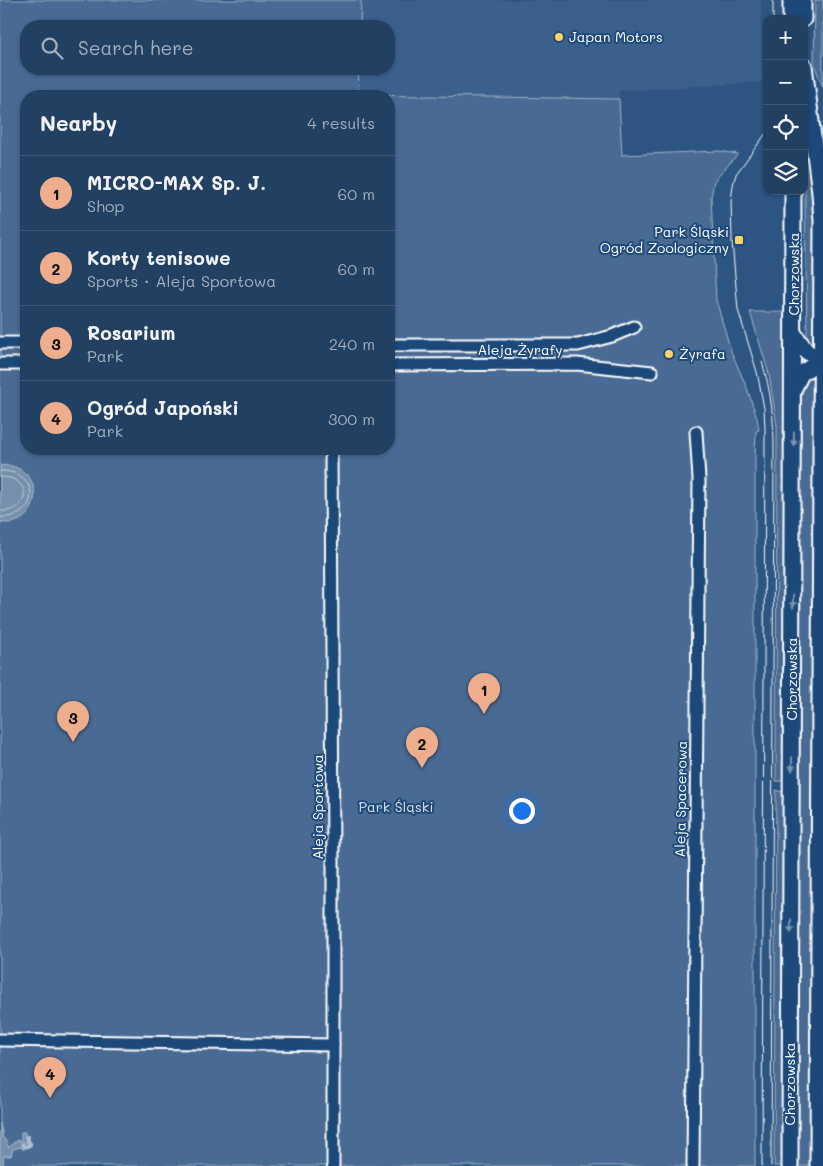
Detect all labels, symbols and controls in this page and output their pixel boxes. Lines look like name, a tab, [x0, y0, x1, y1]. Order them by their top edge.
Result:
map controls	[763, 15, 808, 195]
button: +	[763, 15, 808, 60]
search box	[20, 20, 395, 75]
place label: Japan Motors	[569, 27, 663, 46]
marker: Japan Motors	[553, 31, 565, 43]
icon: search	[38, 34, 66, 62]
text: Search here	[78, 35, 194, 60]
button: −	[763, 60, 808, 105]
button: locate	[763, 105, 808, 150]
text: Nearby	[40, 109, 117, 136]
text: 4 results	[307, 112, 375, 133]
button: layers	[763, 150, 808, 195]
text: MICRO-MAX Sp. J.	[87, 170, 266, 195]
text: 1	[52, 183, 60, 204]
text: 60 m	[338, 183, 375, 204]
text: Shop	[87, 195, 124, 216]
place label: Park Śląski Ogród Zoologiczny	[600, 222, 729, 257]
street label: Chorzowska	[784, 232, 803, 316]
marker: Park Śląski Ogród Zoologiczny	[733, 234, 745, 246]
text: Korty tenisowe	[87, 245, 231, 270]
text: 2	[52, 258, 60, 279]
text: 60 m	[338, 258, 375, 279]
text: Sports · Aleja Sportowa	[87, 270, 276, 291]
text: Rosarium	[87, 320, 175, 345]
text: 3	[51, 333, 61, 354]
text: 240 m	[329, 333, 375, 354]
street label: Aleja Żyrafy	[477, 340, 563, 359]
place label: Żyrafa	[679, 344, 726, 363]
text: Park	[87, 345, 123, 366]
marker: Żyrafa	[663, 348, 675, 360]
text: Ogród Japoński	[87, 395, 239, 420]
text: 4	[51, 408, 61, 429]
text: 300 m	[328, 408, 375, 429]
text: Park	[87, 420, 123, 441]
one-way arrow	[790, 431, 798, 447]
one-way arrow	[789, 593, 797, 609]
street label: Chorzowska	[782, 637, 801, 721]
pin: 1	[468, 673, 500, 714]
pin: 3	[57, 701, 89, 742]
pin: 2	[406, 727, 438, 768]
street label: Aleja Spacerowa	[670, 740, 691, 858]
street label: Aleja Sportowa	[308, 754, 327, 860]
one-way arrow	[788, 756, 796, 772]
park label: Park Śląski	[359, 797, 433, 816]
your location	[509, 798, 535, 824]
one-way arrow	[787, 918, 795, 934]
street label: Chorzowska	[780, 1042, 799, 1126]
pin: 4	[34, 1057, 66, 1098]

